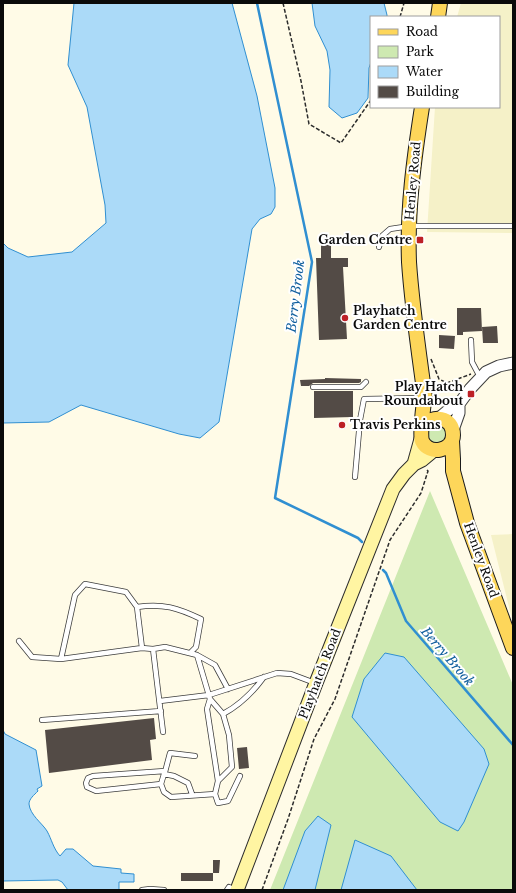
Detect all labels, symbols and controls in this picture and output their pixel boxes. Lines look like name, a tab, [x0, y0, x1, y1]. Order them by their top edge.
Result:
legend	[370, 16, 500, 108]
text: Road	[406, 24, 438, 39]
text: Park	[406, 44, 434, 59]
text: Water	[405, 64, 443, 79]
text: Building	[406, 84, 460, 99]
street label: Henley Road	[402, 141, 423, 221]
place label: Garden Centre	[318, 232, 412, 247]
marker: Garden Centre	[415, 235, 425, 245]
water label: Berry Brook	[282, 258, 308, 334]
place label: Playhatch Garden Centre	[353, 303, 447, 332]
marker: Playhatch Garden Centre	[340, 313, 350, 323]
place label: Play Hatch Roundabout	[384, 379, 463, 408]
marker: Play Hatch Roundabout	[466, 389, 476, 399]
place label: Travis Perkins	[350, 417, 441, 432]
marker: Travis Perkins	[337, 420, 347, 430]
street label: Henley Road	[461, 520, 502, 600]
water label: Berry Brook	[417, 622, 478, 690]
street label: Playhatch Road	[295, 626, 344, 721]

